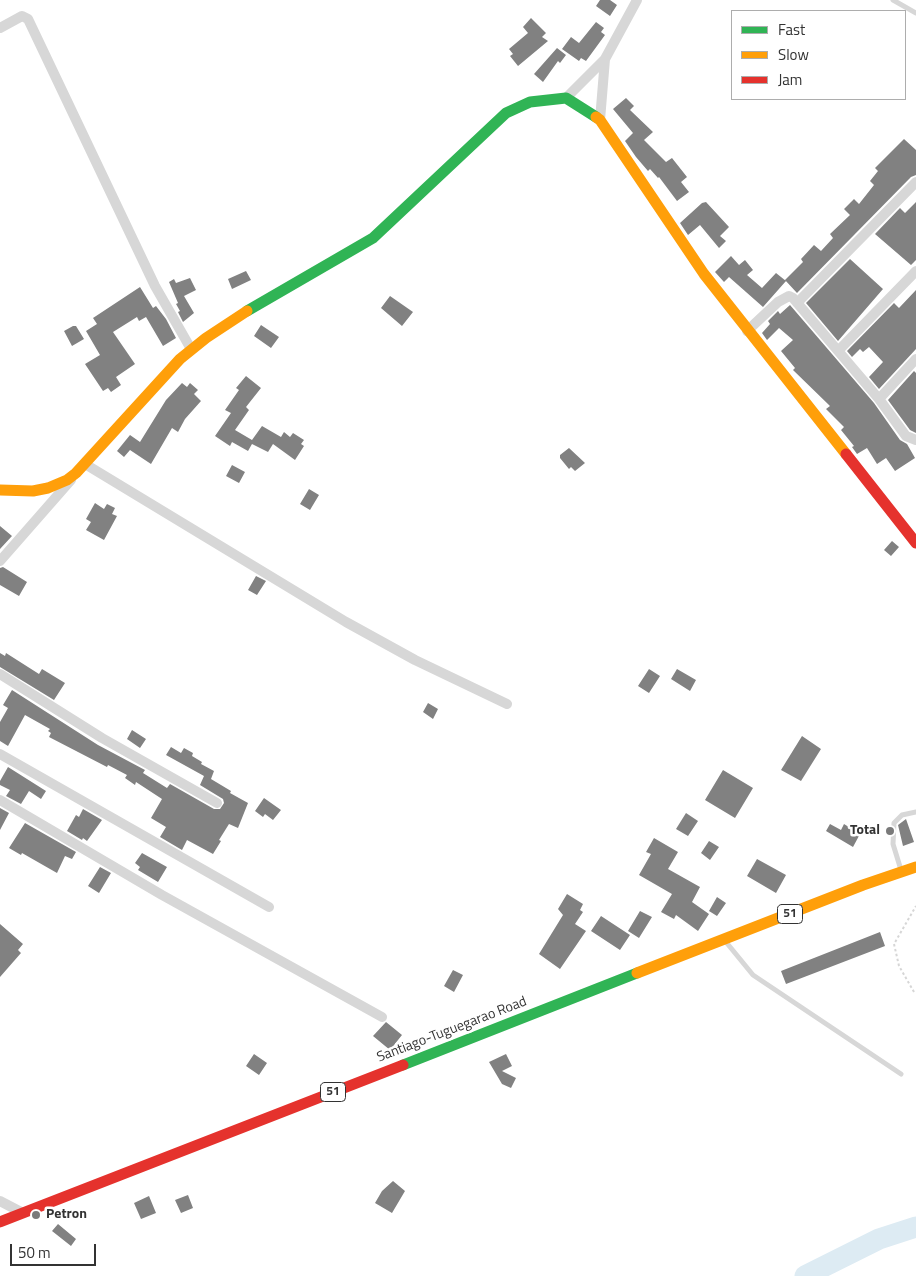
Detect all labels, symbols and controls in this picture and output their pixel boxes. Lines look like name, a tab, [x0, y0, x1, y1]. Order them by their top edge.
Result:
legend	[731, 10, 906, 100]
text: Fast	[778, 18, 805, 41]
text: Slow	[778, 43, 809, 66]
text: Jam	[778, 68, 802, 91]
place label: Total	[850, 823, 880, 839]
marker: Total	[884, 825, 896, 837]
road number: 51	[778, 904, 802, 924]
street label: Santiago-Tuguegarao Road	[375, 994, 529, 1066]
road number: 51	[320, 1082, 346, 1102]
place label: Petron	[46, 1207, 87, 1223]
marker: Petron	[30, 1209, 42, 1221]
scale bar	[12, 1234, 99, 1266]
text: 50 m	[18, 1241, 51, 1264]

